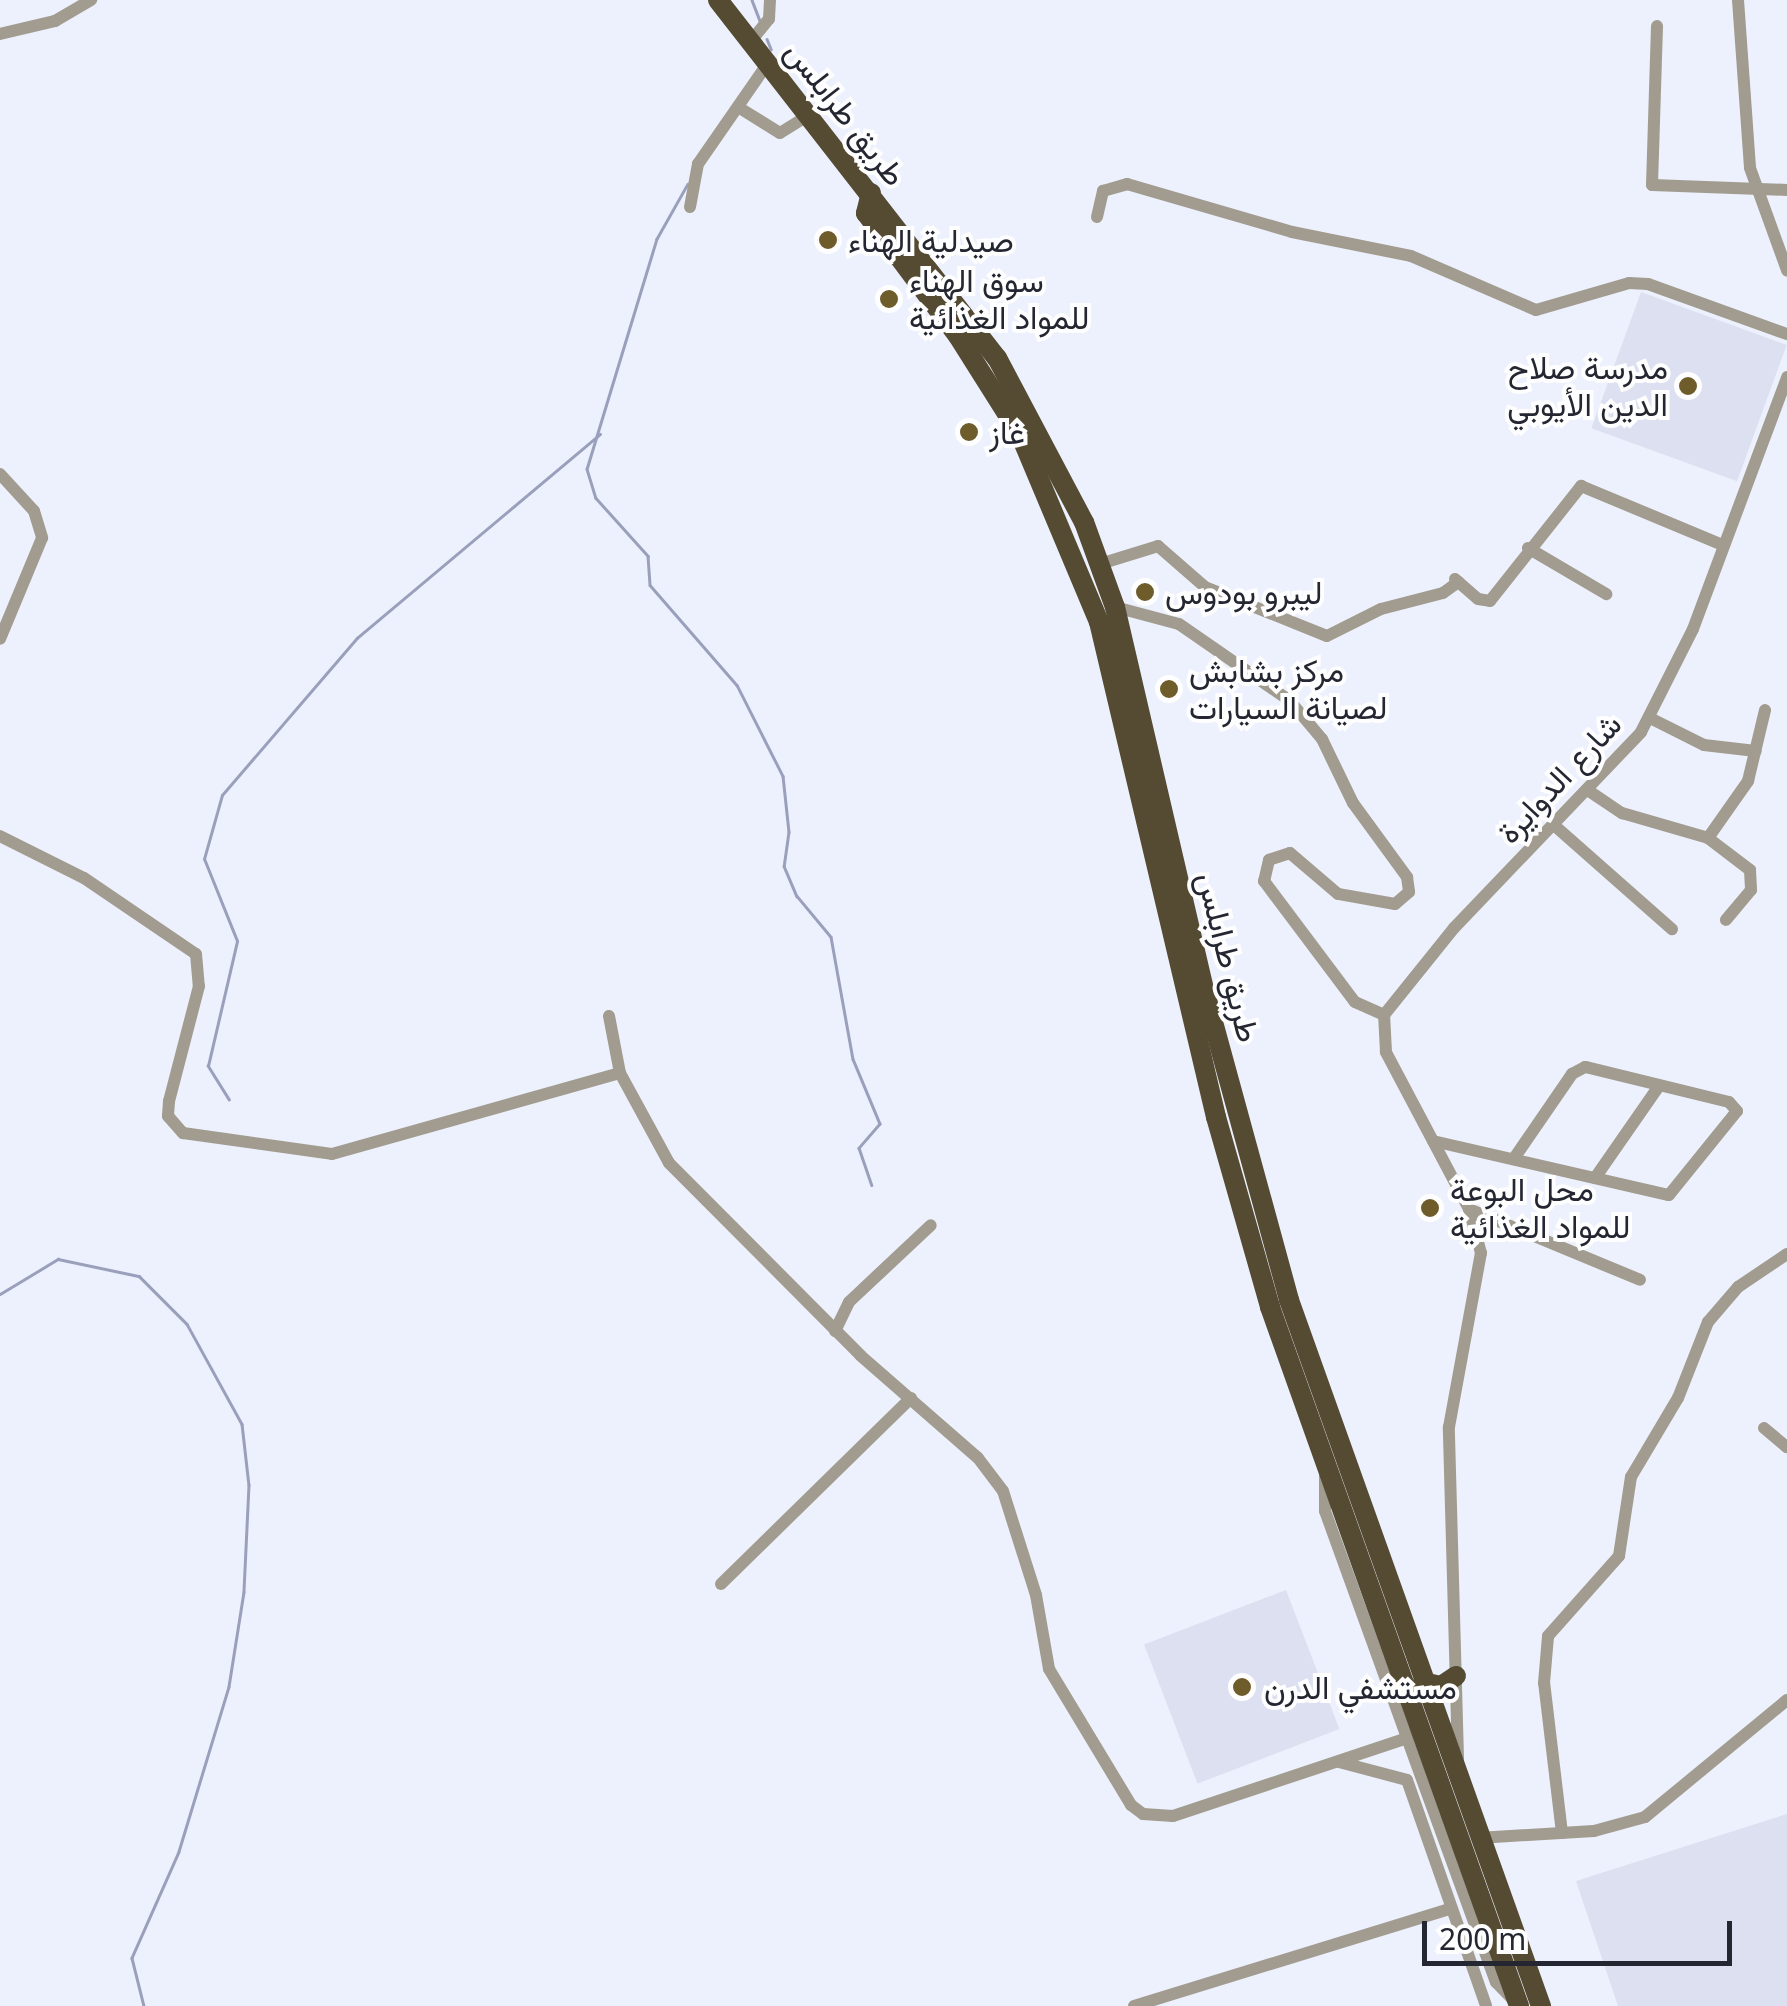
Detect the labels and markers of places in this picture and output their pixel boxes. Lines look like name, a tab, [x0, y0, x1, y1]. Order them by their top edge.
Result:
place label: صيدلية الهناء	[848, 221, 1014, 259]
marker: صيدلية الهناء	[817, 229, 839, 251]
place label: سوق الهناء للمواد الغذائية	[909, 262, 1089, 337]
marker: سوق الهناء للمواد الغذائية	[878, 288, 900, 310]
place label: مدرسة صلاح الدين الأيوبي	[1507, 349, 1668, 424]
marker: مدرسة صلاح الدين الأيوبي	[1677, 375, 1699, 397]
place label: غاز	[989, 413, 1025, 451]
marker: غاز	[958, 421, 980, 443]
place label: ليبرو بودوس	[1165, 573, 1322, 611]
marker: ليبرو بودوس	[1134, 581, 1156, 603]
place label: مركز بشابش لصيانة السيارات	[1189, 652, 1388, 727]
marker: مركز بشابش لصيانة السيارات	[1158, 678, 1180, 700]
place label: محل البوعة للمواد الغذائية	[1450, 1171, 1630, 1246]
marker: محل البوعة للمواد الغذائية	[1419, 1197, 1441, 1219]
place label: مستشفي الدرن	[1264, 1668, 1457, 1706]
marker: مستشفي الدرن	[1229, 1674, 1255, 1700]

